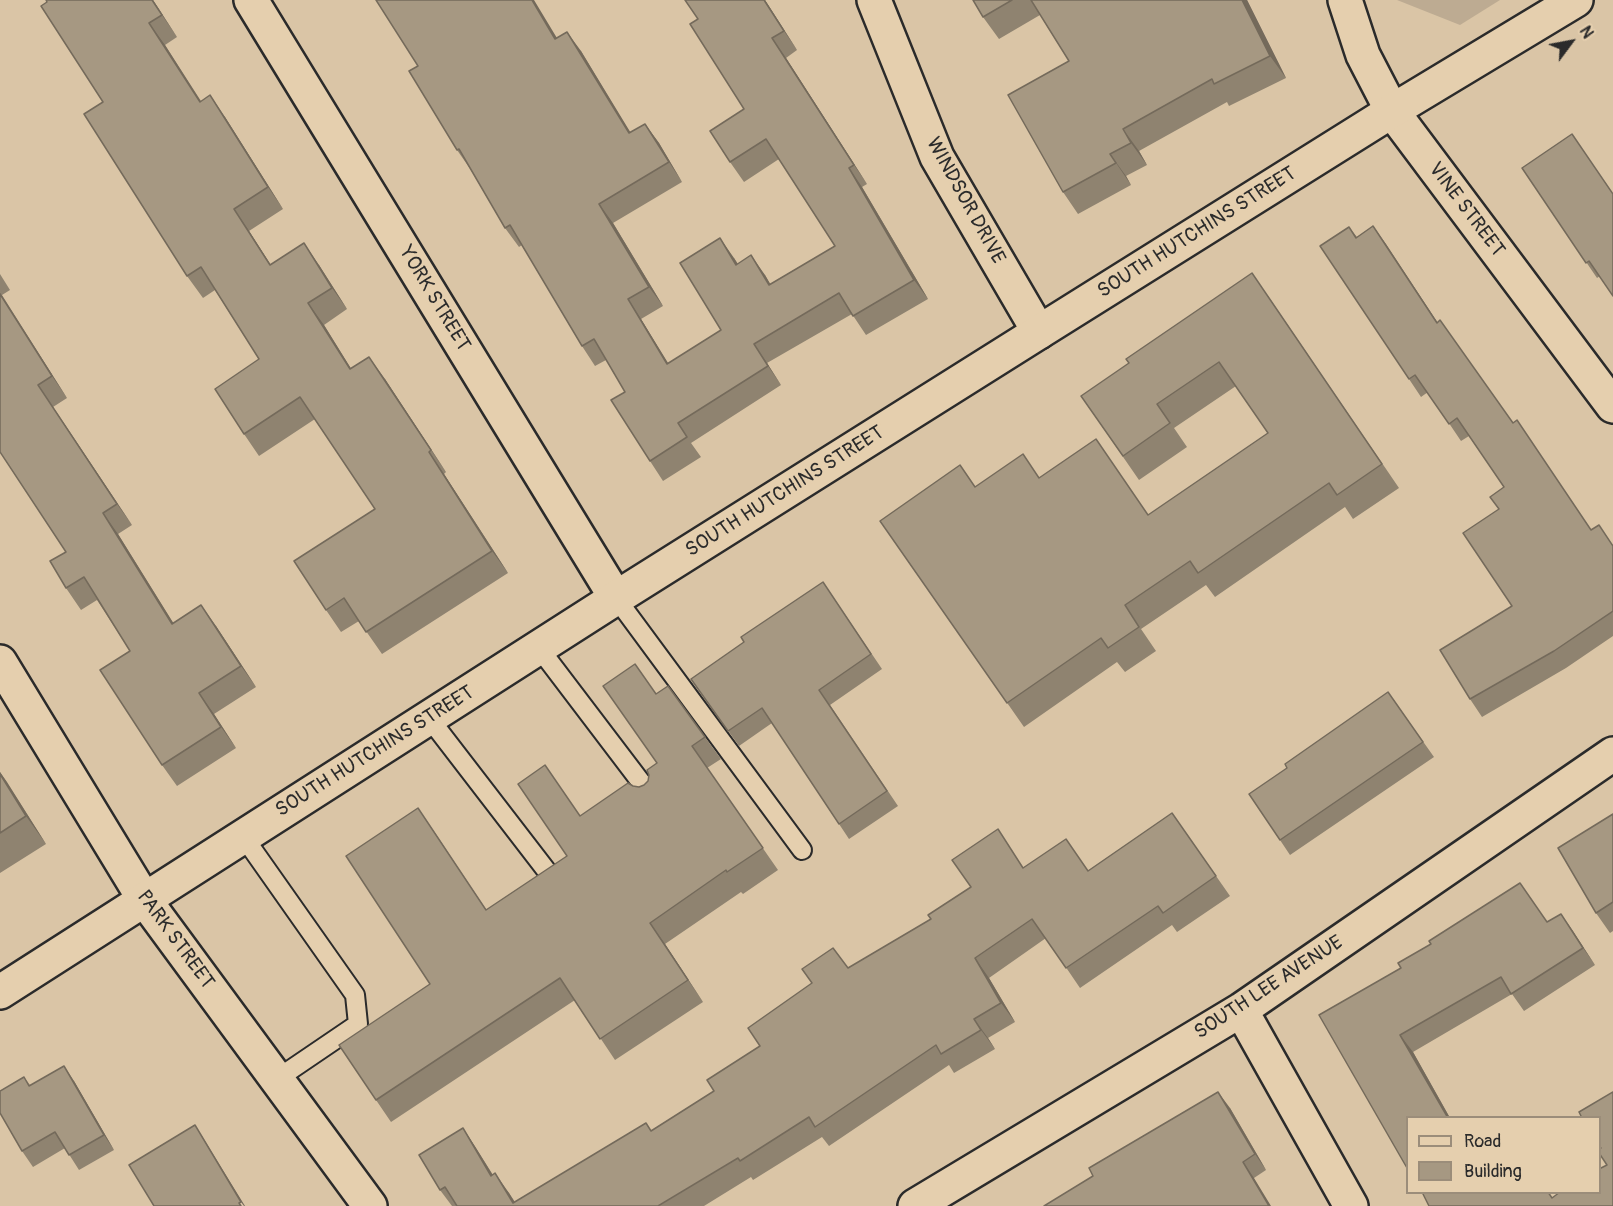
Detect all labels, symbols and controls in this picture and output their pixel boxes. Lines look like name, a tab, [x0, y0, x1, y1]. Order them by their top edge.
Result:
north arrow	[1541, 12, 1601, 72]
text: N	[1575, 23, 1598, 42]
street label: WINDSOR DRIVE	[920, 133, 1010, 269]
street label: VINE STREET	[1423, 158, 1509, 262]
street label: SOUTH HUTCHINS STREET	[1093, 162, 1301, 304]
street label: YORK STREET	[393, 242, 475, 356]
street label: SOUTH HUTCHINS STREET	[681, 421, 889, 563]
street label: SOUTH HUTCHINS STREET	[271, 681, 479, 823]
street label: PARK STREET	[131, 886, 219, 994]
street label: SOUTH LEE AVENUE	[1190, 931, 1348, 1045]
legend	[1406, 1116, 1601, 1194]
text: Road	[1464, 1130, 1501, 1153]
text: Building	[1464, 1160, 1522, 1183]

